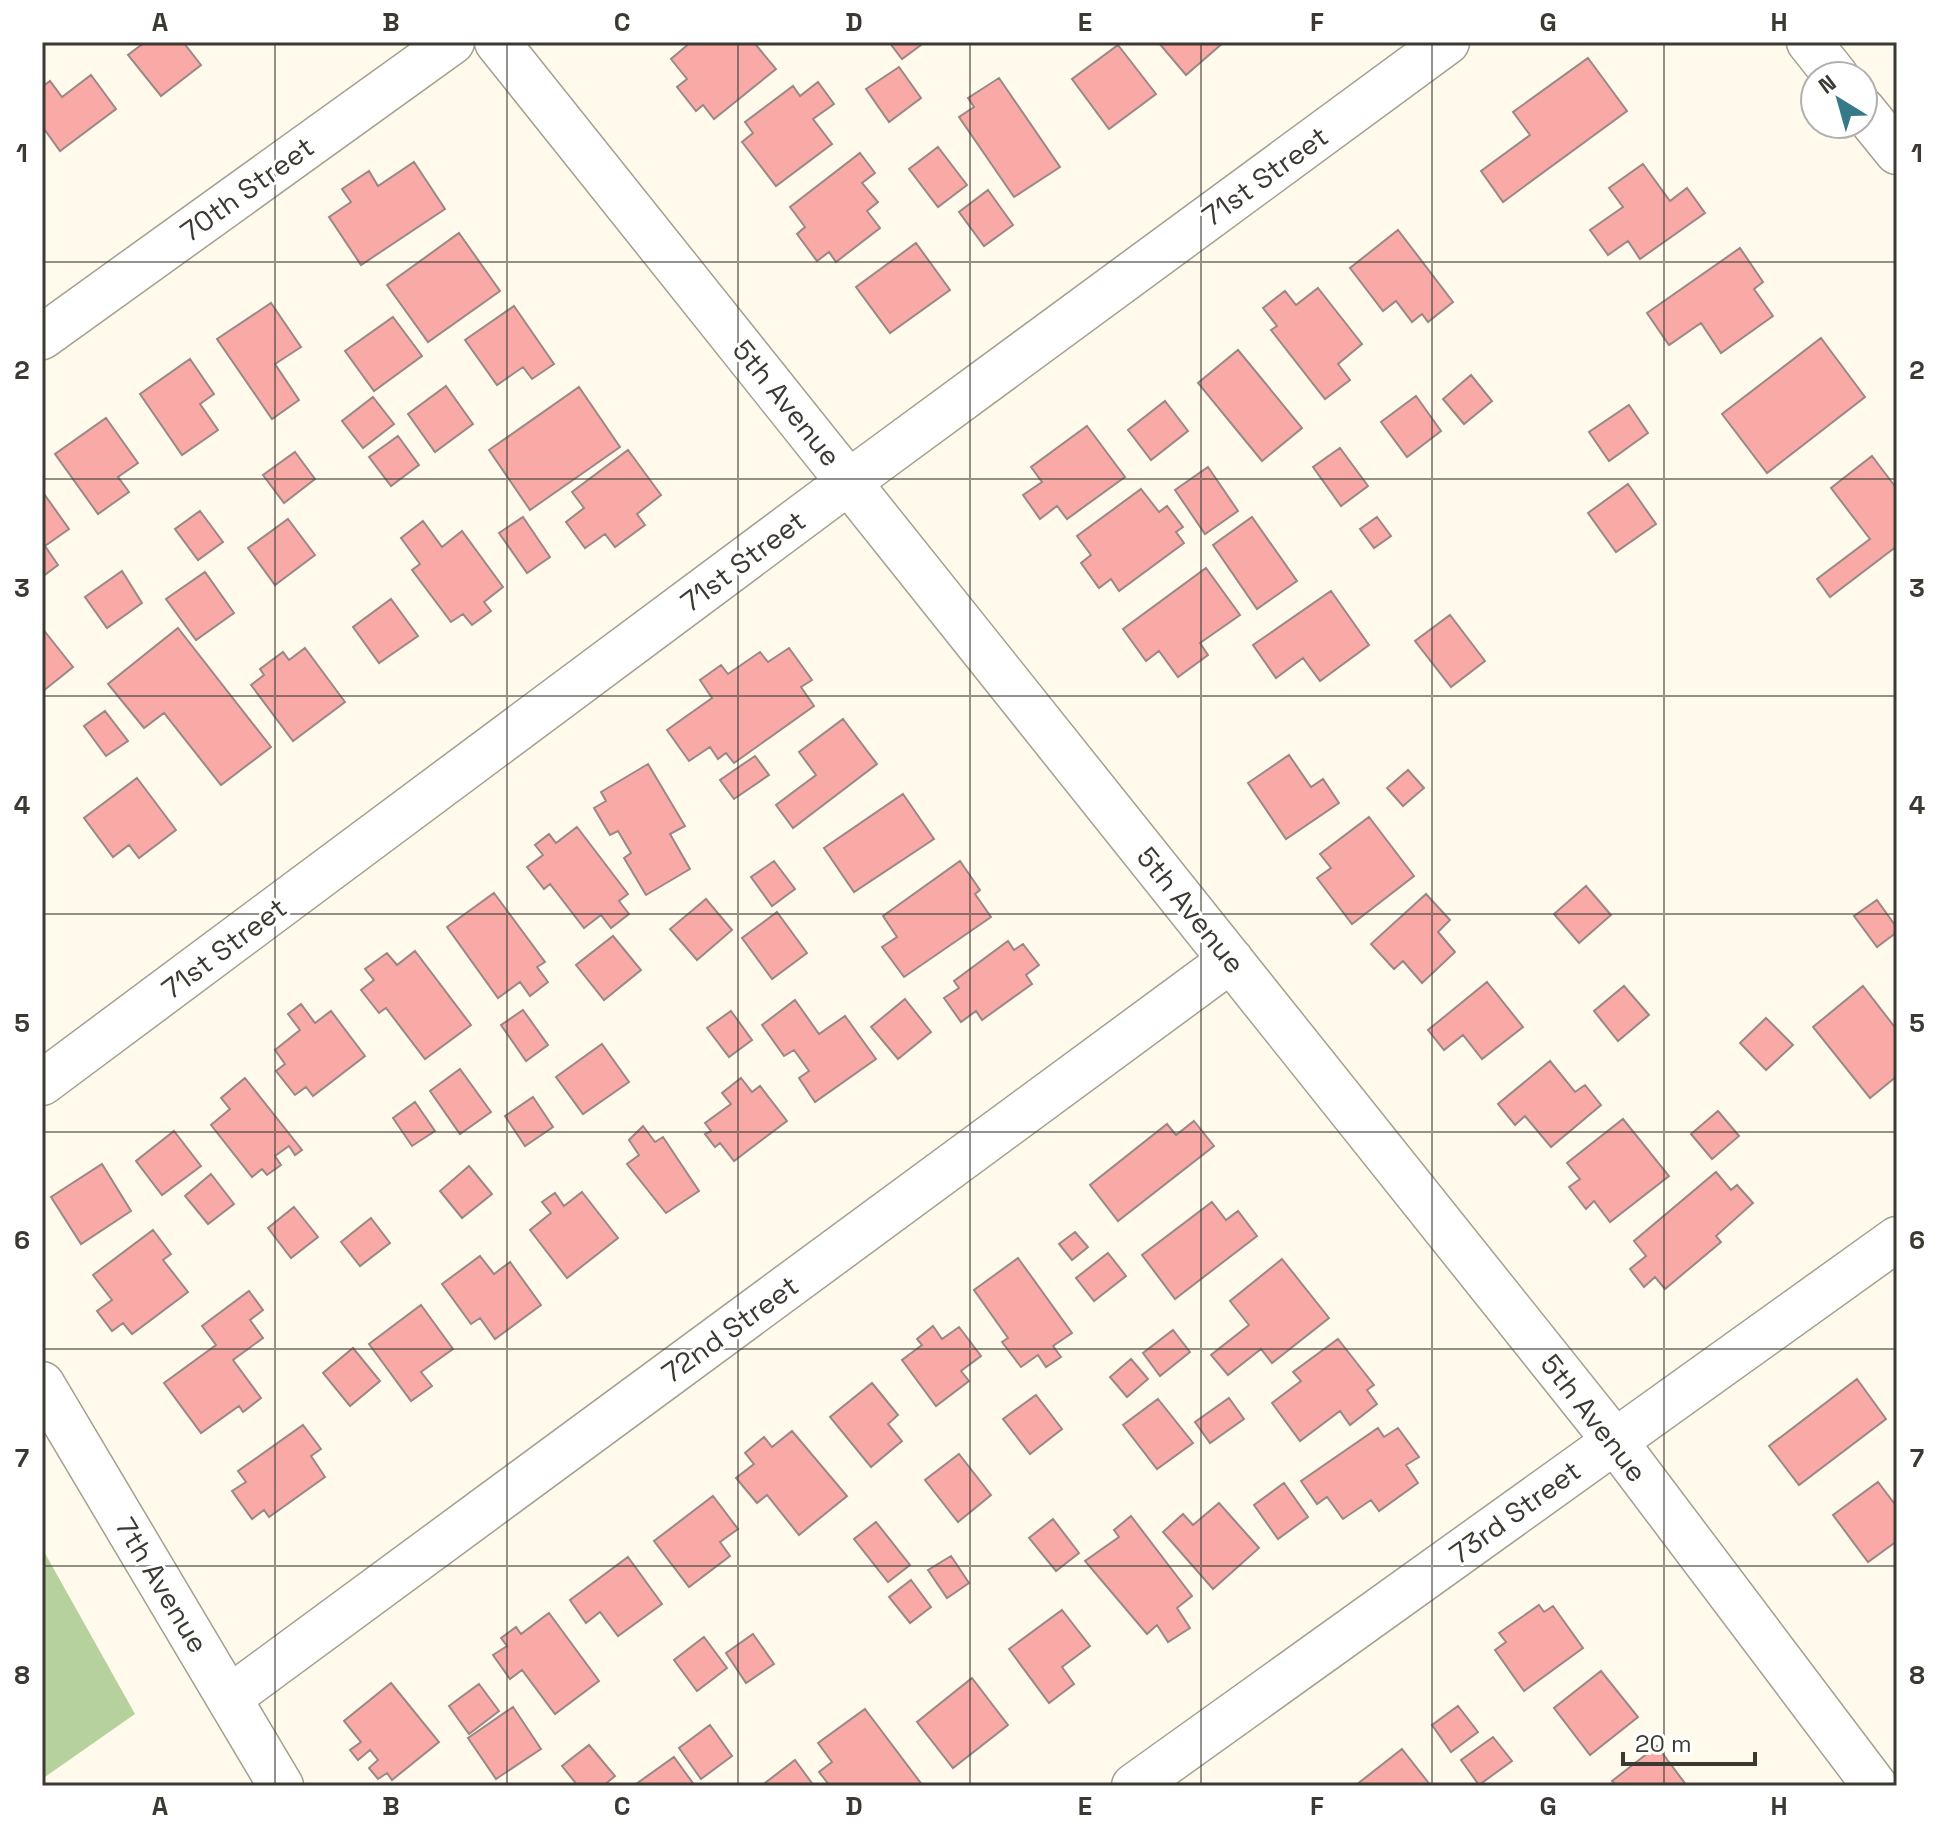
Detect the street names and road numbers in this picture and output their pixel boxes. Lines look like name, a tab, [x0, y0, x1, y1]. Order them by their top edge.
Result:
street label: 71st Street	[1195, 118, 1335, 234]
street label: 70th Street	[173, 128, 321, 250]
street label: 5th Avenue	[725, 332, 849, 474]
street label: 71st Street	[673, 502, 813, 620]
street label: 5th Avenue	[1129, 839, 1253, 981]
street label: 71st Street	[154, 889, 294, 1007]
street label: 72nd Street	[655, 1267, 805, 1391]
street label: 5th Avenue	[1533, 1347, 1655, 1489]
street label: 73rd Street	[1442, 1452, 1588, 1572]
street label: 7th Avenue	[108, 1511, 216, 1659]

